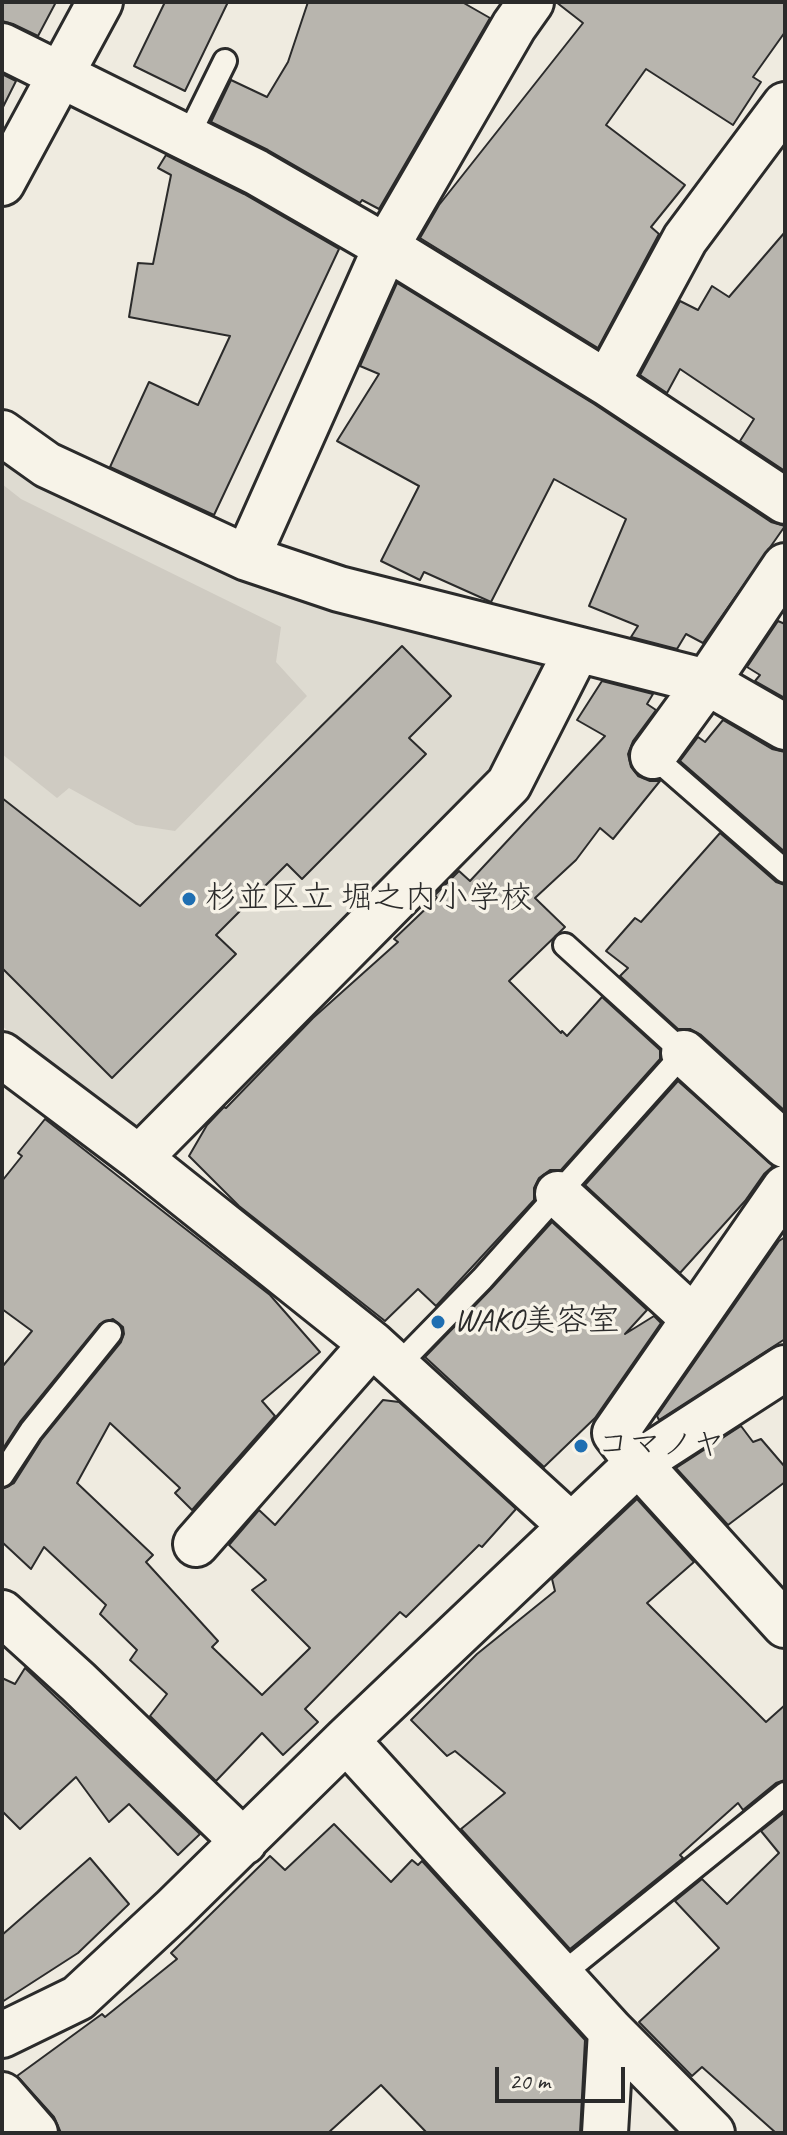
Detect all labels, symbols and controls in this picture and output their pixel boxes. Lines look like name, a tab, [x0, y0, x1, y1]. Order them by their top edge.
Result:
place label: 杉並区立 堀之内小学校	[205, 880, 533, 918]
marker: 杉並区立 堀之内小学校	[180, 890, 198, 908]
place label: WAKO美容室	[454, 1303, 620, 1341]
marker: WAKO美容室	[429, 1313, 447, 1331]
place label: コマノヤ	[597, 1427, 725, 1465]
marker: コマノヤ	[572, 1437, 590, 1455]
scale bar	[499, 2051, 629, 2101]
text: 20 m	[509, 2066, 550, 2096]

